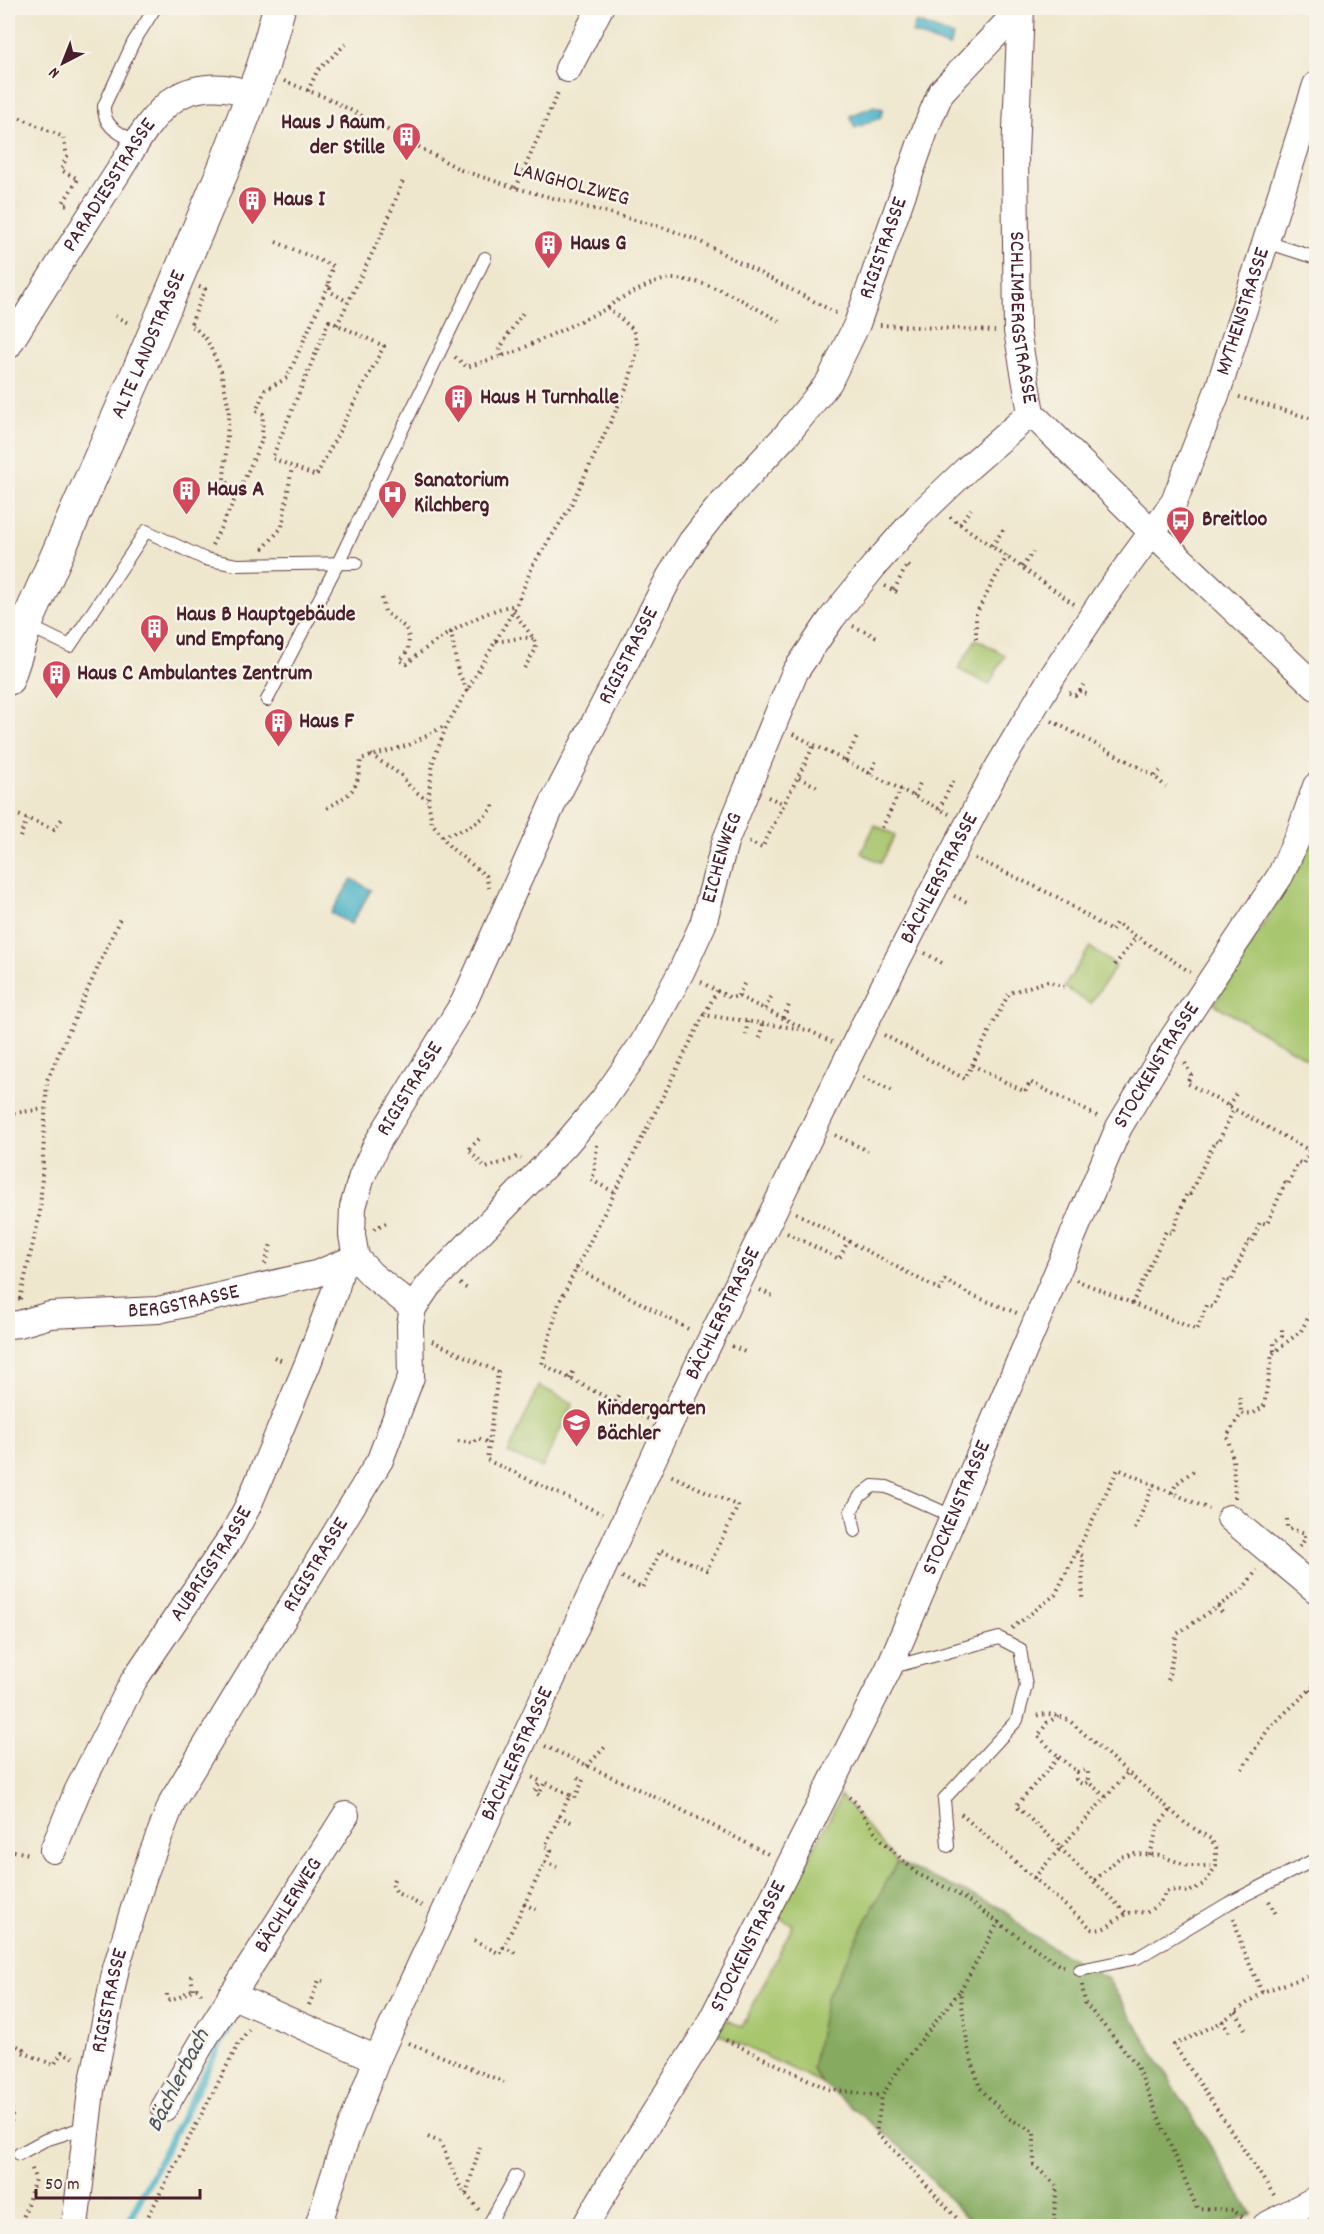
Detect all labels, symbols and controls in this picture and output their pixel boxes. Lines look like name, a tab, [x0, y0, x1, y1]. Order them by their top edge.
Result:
north arrow	[33, 33, 93, 93]
text: N	[44, 61, 65, 83]
place label: Haus J Raum der Stille	[281, 108, 385, 164]
street label: PARADIESSTRASSE	[55, 112, 164, 258]
building icon: Haus J Raum der Stille	[390, 120, 422, 162]
street label: LANGHOLZWEG	[509, 155, 633, 215]
building icon: Haus I	[236, 184, 268, 226]
place label: Haus I	[273, 185, 325, 216]
street label: RIGISTRASSE	[851, 193, 916, 303]
building icon: Haus G	[533, 228, 565, 270]
place label: Haus G	[570, 229, 626, 260]
street label: SCHLIMBERGSTRASSE	[1000, 231, 1045, 406]
street label: MYTHENSTRASSE	[1208, 244, 1278, 379]
street label: ALTE LANDSTRASSE	[103, 266, 194, 424]
building icon: Haus H Turnhalle	[443, 382, 475, 424]
place label: Haus H Turnhalle	[480, 383, 619, 414]
place label: Sanatorium Kilchberg	[414, 466, 509, 522]
building icon: Haus A	[170, 474, 202, 516]
place label: Haus A	[207, 475, 264, 506]
hospital icon: Sanatorium Kilchberg	[377, 478, 409, 520]
bus stop icon: Breitloo	[1165, 504, 1197, 546]
place label: Breitloo	[1202, 505, 1267, 536]
place label: Haus B Hauptgebäude und Empfang	[176, 600, 356, 656]
street label: RIGISTRASSE	[591, 602, 667, 710]
building icon: Haus B Hauptgebäude und Empfang	[139, 612, 171, 654]
building icon: Haus C Ambulantes Zentrum	[40, 658, 72, 700]
place label: Haus C Ambulantes Zentrum	[77, 659, 313, 690]
building icon: Haus F	[262, 706, 294, 748]
place label: Haus F	[299, 707, 355, 738]
street label: BÄCHLERSTRASSE	[892, 807, 987, 950]
street label: EICHENWEG	[694, 808, 751, 907]
street label: STOCKENSTRASSE	[1106, 996, 1208, 1135]
street label: RIGISTRASSE	[369, 1036, 451, 1143]
street label: BÄCHLERSTRASSE	[678, 1242, 769, 1385]
street label: BERGSTRASSE	[127, 1276, 242, 1327]
place label: Kindergarten Bächler	[597, 1394, 706, 1450]
school or university icon: Kindergarten Bächler	[560, 1406, 592, 1448]
street label: STOCKENSTRASSE	[915, 1436, 999, 1580]
street label: AUBRIGSTRASSE	[162, 1501, 261, 1628]
street label: RIGISTRASSE	[275, 1512, 357, 1619]
street label: BÄCHLERSTRASSE	[473, 1682, 562, 1826]
street label: BÄCHLERWEG	[247, 1852, 331, 1959]
street label: STOCKENSTRASSE	[702, 1875, 795, 2018]
street label: RIGISTRASSE	[84, 1945, 136, 2056]
water label: Bächlerbach	[139, 2023, 220, 2138]
scale bar	[36, 2162, 200, 2200]
text: 50 m	[45, 2173, 80, 2198]

